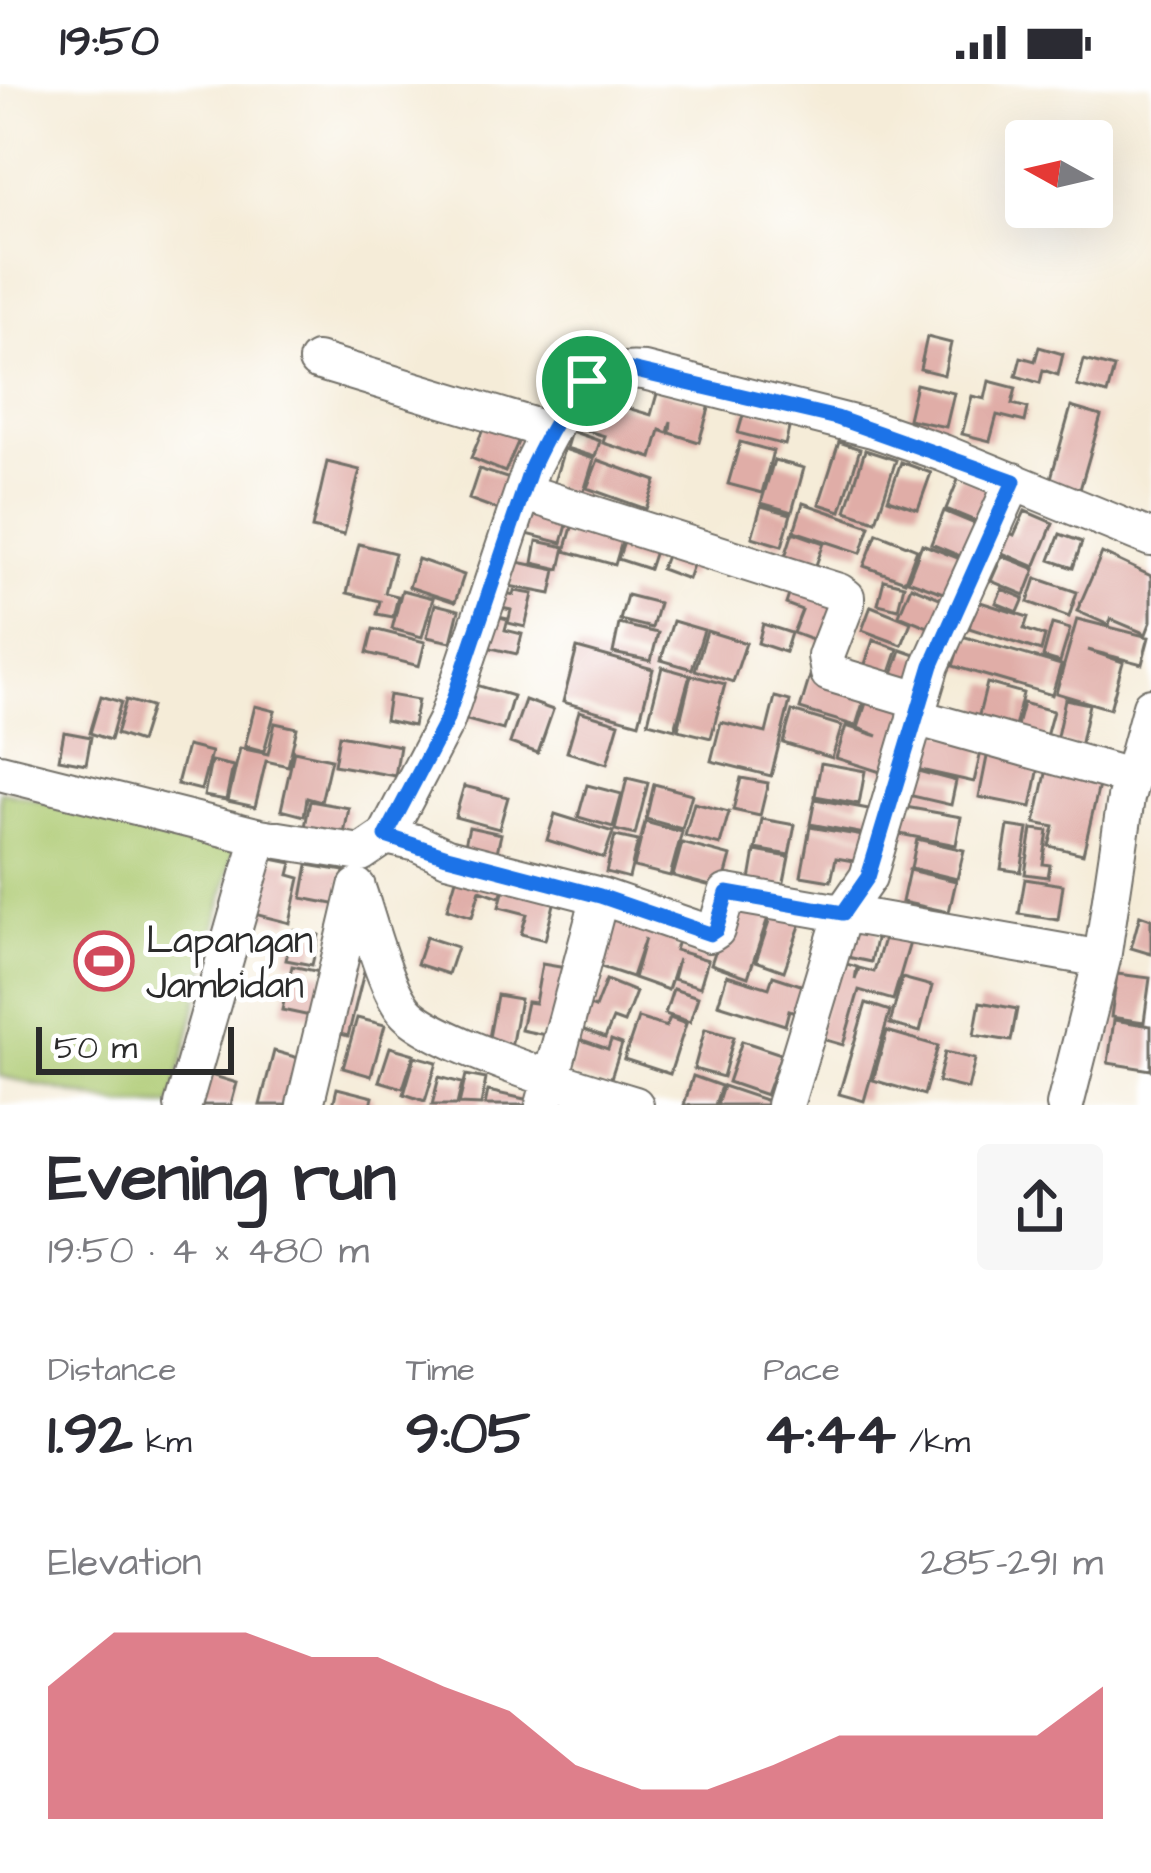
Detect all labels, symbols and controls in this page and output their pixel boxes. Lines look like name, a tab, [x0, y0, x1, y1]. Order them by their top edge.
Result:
text: 19:50	[60, 11, 159, 73]
north arrow	[1005, 120, 1113, 228]
map controls	[1005, 120, 1113, 228]
pin	[536, 330, 638, 432]
icon: arrive	[554, 348, 620, 414]
place label: Lapangan Jambidan	[146, 915, 313, 1014]
sports icon: Lapangan Jambidan	[73, 930, 135, 992]
scale bar	[36, 1021, 234, 1074]
text: 50 m	[54, 1025, 137, 1071]
text: Evening run	[48, 1134, 396, 1226]
button: share	[977, 1144, 1103, 1270]
text: 19:50 · 4 × 480 m	[48, 1225, 369, 1279]
text: Distance	[48, 1347, 176, 1393]
text: Time	[406, 1347, 475, 1393]
text: Pace	[763, 1347, 840, 1393]
text: 1.92	[48, 1393, 133, 1476]
text: 9:05	[406, 1393, 530, 1476]
text: 4:44	[763, 1393, 896, 1476]
text: km	[133, 1419, 192, 1465]
text: /km	[896, 1419, 970, 1465]
text: Elevation	[48, 1537, 202, 1591]
text: 285–291 m	[920, 1537, 1103, 1591]

